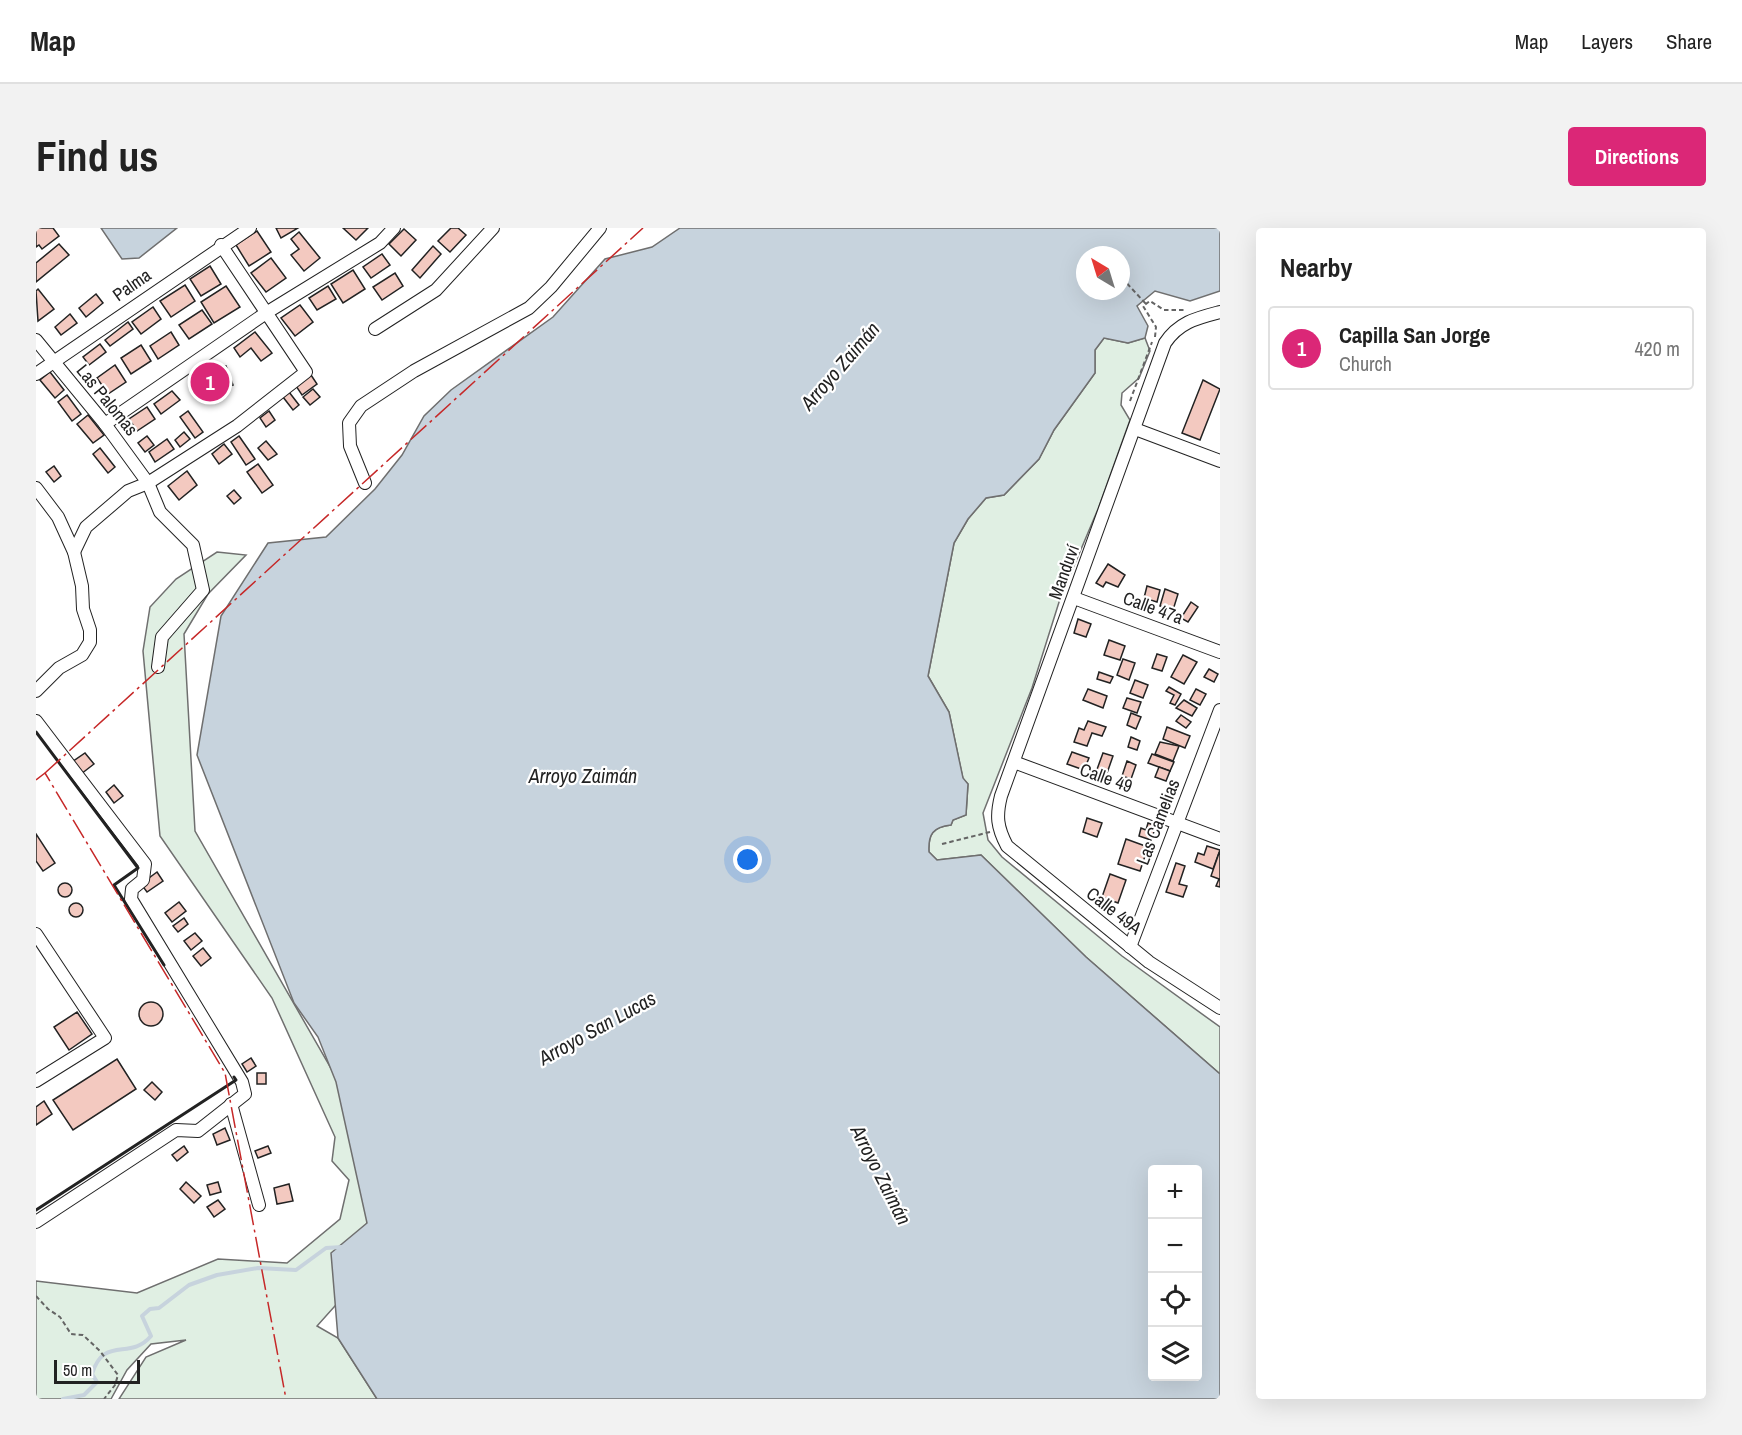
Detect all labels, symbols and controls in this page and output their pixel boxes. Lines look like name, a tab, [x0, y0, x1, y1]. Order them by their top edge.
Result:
text: Map	[30, 22, 76, 60]
text: Map	[1515, 27, 1548, 56]
text: Layers	[1581, 27, 1633, 56]
text: Share	[1666, 27, 1712, 56]
button: Directions	[1568, 127, 1706, 186]
text: Find us	[36, 128, 158, 184]
north arrow	[1076, 246, 1130, 300]
text: Nearby	[1280, 250, 1352, 285]
street label: Palma	[107, 262, 156, 307]
water label: Arroyo Zaimán	[793, 316, 885, 416]
text: Capilla San Jorge	[1339, 320, 1490, 350]
text: 1	[1297, 335, 1306, 362]
text: 420 m	[1634, 335, 1680, 362]
text: Church	[1339, 350, 1392, 377]
street label: Las Palomas	[71, 359, 144, 441]
pin: 1	[190, 360, 230, 404]
street label: Manduví	[1042, 540, 1085, 603]
street label: Calle 47a	[1120, 585, 1187, 630]
street label: Calle 49	[1076, 757, 1136, 799]
water label: Arroyo Zaimán	[528, 762, 637, 789]
street label: Las Camelias	[1130, 775, 1185, 868]
your location	[733, 845, 762, 874]
street label: Calle 49A	[1081, 881, 1147, 940]
water label: Arroyo San Lucas	[532, 984, 660, 1071]
water label: Arroyo Zaimán	[844, 1119, 918, 1229]
map controls	[1148, 1165, 1202, 1381]
button: +	[1148, 1165, 1202, 1219]
button: −	[1148, 1219, 1202, 1273]
button: locate	[1148, 1273, 1202, 1327]
button: layers	[1148, 1327, 1202, 1381]
scale bar	[54, 1357, 140, 1384]
text: 50 m	[63, 1359, 92, 1381]

